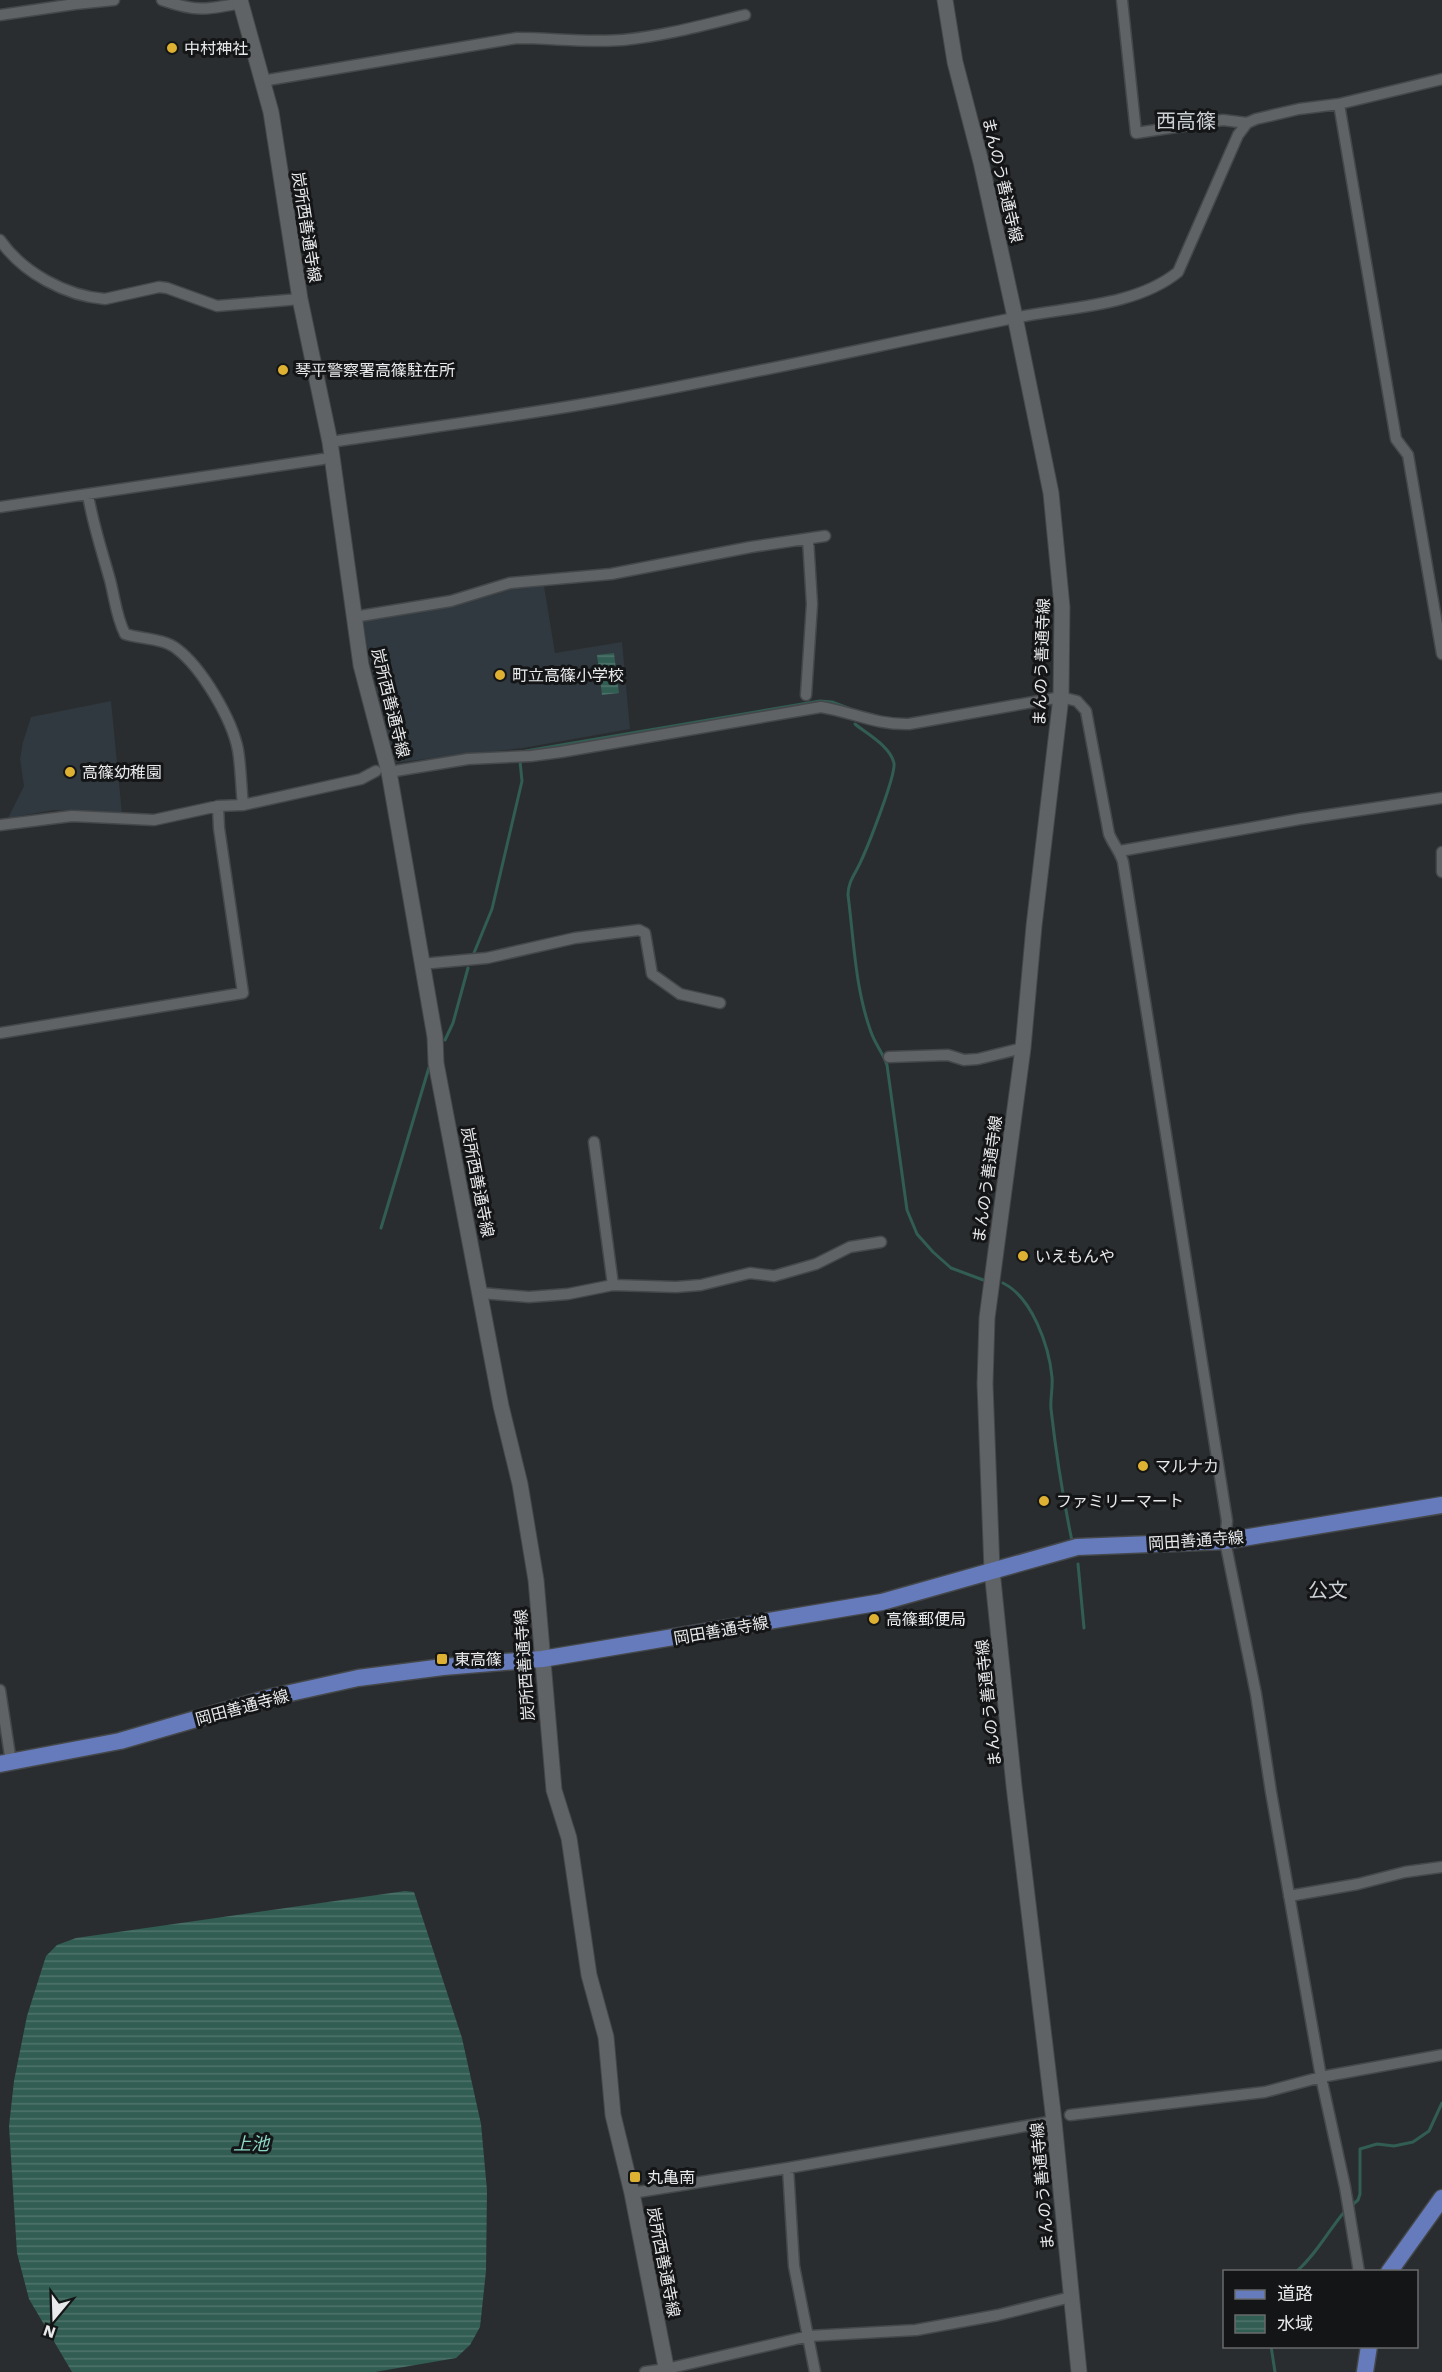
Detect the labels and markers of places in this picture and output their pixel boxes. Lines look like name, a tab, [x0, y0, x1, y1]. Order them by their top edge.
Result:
place label: 中村神社	[184, 39, 248, 58]
marker: 中村神社	[165, 41, 179, 55]
place label: 琴平警察署高篠駐在所	[295, 361, 455, 380]
marker: 琴平警察署高篠駐在所	[276, 363, 290, 377]
place label: 町立高篠小学校	[512, 666, 624, 685]
marker: 町立高篠小学校	[493, 668, 507, 682]
place label: 高篠幼稚園	[82, 763, 162, 782]
marker: 高篠幼稚園	[63, 765, 77, 779]
place label: いえもんや	[1035, 1247, 1115, 1266]
marker: いえもんや	[1016, 1249, 1030, 1263]
place label: マルナカ	[1155, 1457, 1219, 1476]
marker: マルナカ	[1136, 1459, 1150, 1473]
place label: ファミリーマート	[1056, 1492, 1184, 1511]
marker: ファミリーマート	[1037, 1494, 1051, 1508]
place label: 高篠郵便局	[886, 1610, 966, 1629]
marker: 高篠郵便局	[867, 1612, 881, 1626]
place label: 東高篠	[454, 1650, 502, 1669]
marker: 東高篠	[435, 1652, 449, 1666]
place label: 丸亀南	[647, 2168, 695, 2187]
marker: 丸亀南	[628, 2170, 642, 2184]

